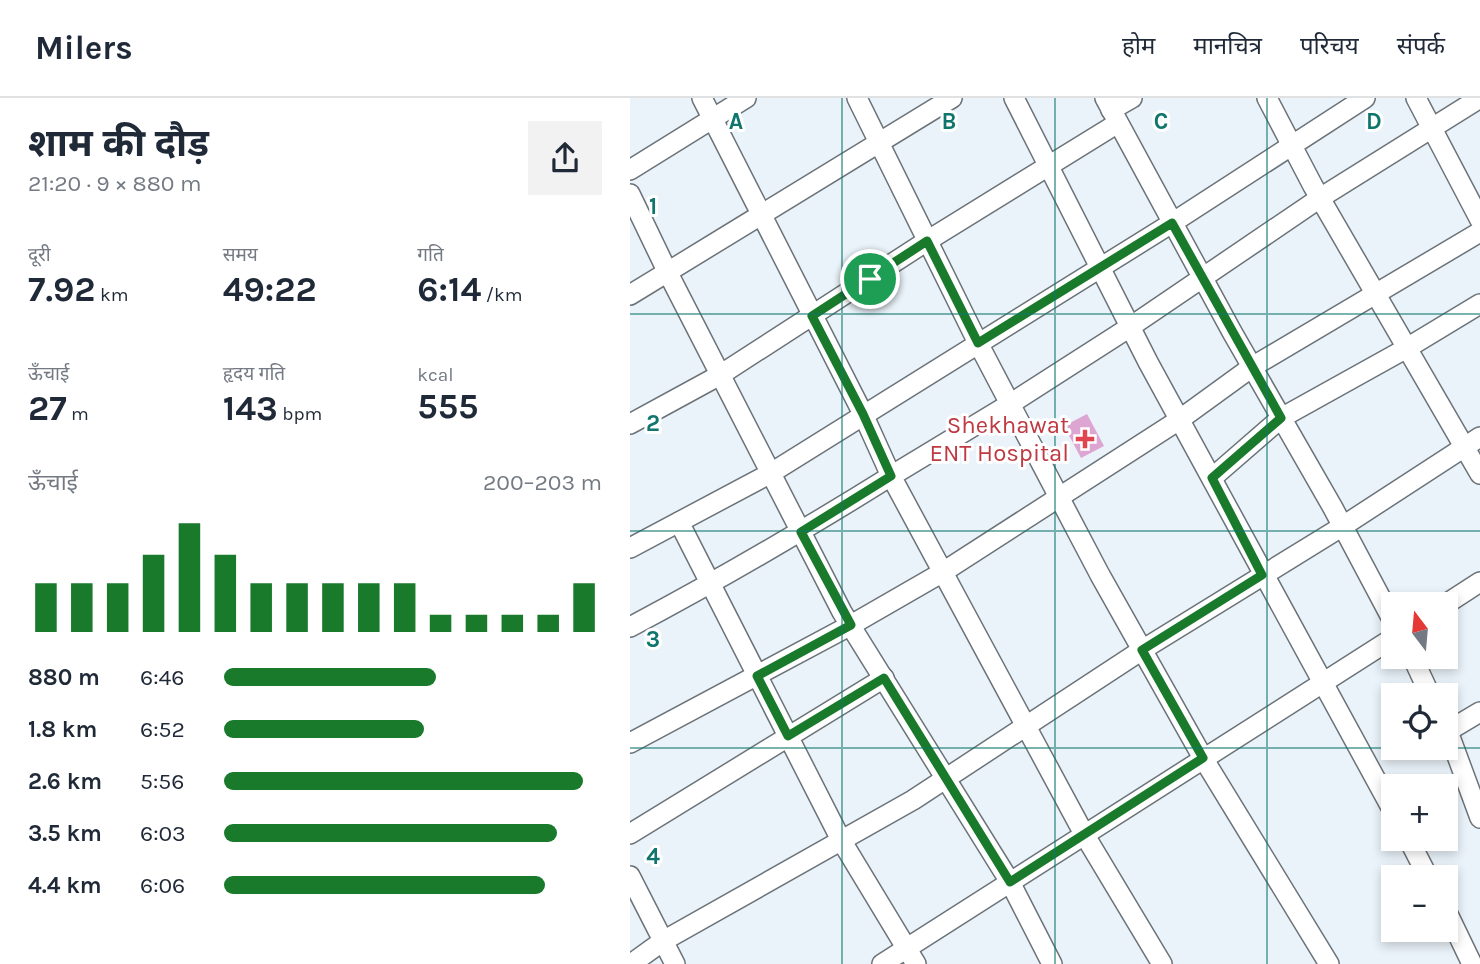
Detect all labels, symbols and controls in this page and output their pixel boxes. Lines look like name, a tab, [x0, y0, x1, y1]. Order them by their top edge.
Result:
text: Milers	[35, 29, 133, 67]
text: होम	[1122, 32, 1155, 60]
text: मानचित्र	[1193, 32, 1262, 60]
text: परिचय	[1300, 32, 1359, 60]
text: संपर्क	[1397, 32, 1445, 60]
text: A	[729, 108, 743, 135]
text: B	[942, 108, 956, 135]
text: C	[1154, 108, 1168, 135]
text: D	[1366, 108, 1382, 135]
text: शाम की दौड़	[28, 121, 209, 166]
button: share	[528, 121, 602, 195]
text: 21:20 · 9 × 880 m	[28, 170, 201, 197]
text: 1	[649, 193, 657, 220]
text: दूरी	[28, 244, 51, 266]
text: समय	[223, 244, 258, 266]
text: गति	[417, 244, 444, 266]
pin	[840, 249, 900, 309]
icon: arrive	[851, 260, 889, 298]
text: 7.92	[28, 269, 95, 310]
text: 49:22	[223, 269, 317, 310]
text: 6:14	[417, 269, 481, 310]
text: km	[95, 284, 128, 306]
text: /km	[481, 284, 523, 306]
text: ऊँचाई	[28, 363, 69, 385]
text: हृदय गति	[223, 363, 285, 385]
text: kcal	[417, 364, 454, 386]
text: 555	[417, 386, 478, 427]
text: 27	[28, 388, 67, 429]
text: 143	[223, 388, 278, 429]
text: m	[67, 403, 89, 425]
text: bpm	[278, 403, 322, 425]
text: 2	[646, 410, 660, 437]
place label: Shekhawat ENT Hospital	[929, 411, 1069, 467]
marker: Shekhawat ENT Hospital	[1075, 429, 1095, 449]
text: ऊँचाई	[28, 469, 78, 496]
text: 200–203 m	[483, 469, 602, 496]
north arrow	[1381, 592, 1458, 668]
map controls	[1381, 592, 1458, 942]
text: 3	[646, 626, 660, 653]
text: 880 m	[28, 664, 100, 691]
text: 6:46	[140, 664, 184, 691]
button: locate	[1381, 683, 1458, 760]
text: 1.8 km	[28, 716, 97, 743]
text: 6:52	[140, 716, 185, 743]
text: 2.6 km	[28, 768, 102, 795]
text: 5:56	[140, 768, 184, 795]
button: +	[1381, 774, 1458, 851]
text: 3.5 km	[28, 820, 102, 847]
text: 6:03	[140, 820, 186, 847]
text: 4	[646, 843, 660, 870]
button: −	[1381, 865, 1458, 942]
text: 4.4 km	[28, 872, 102, 899]
text: 6:06	[140, 872, 185, 899]

